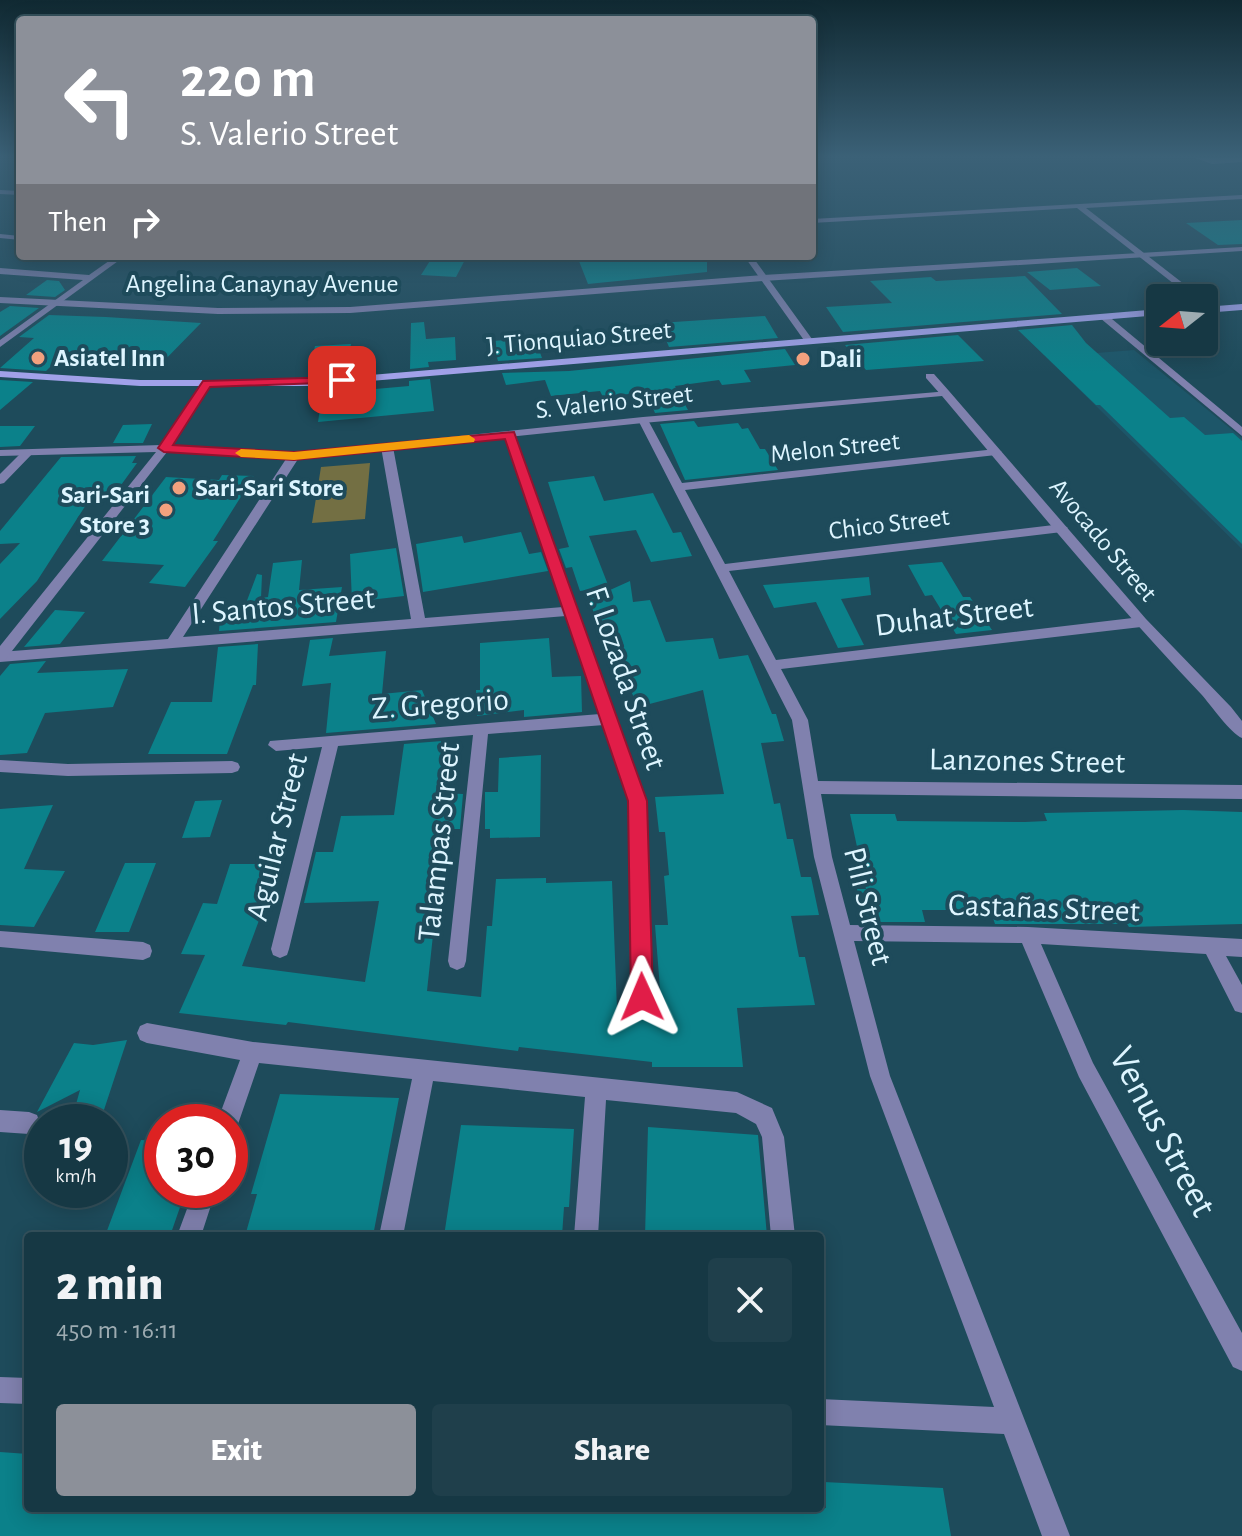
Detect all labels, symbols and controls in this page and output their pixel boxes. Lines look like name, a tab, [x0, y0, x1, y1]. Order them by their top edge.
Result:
icon: left	[48, 48, 152, 152]
text: 220 m	[180, 51, 316, 107]
text: S. Valerio Street	[180, 116, 398, 152]
icon: right	[123, 200, 167, 244]
text: Then	[48, 207, 107, 237]
street label: Angelina Canaynay Avenue	[125, 271, 399, 297]
north arrow	[1146, 284, 1218, 356]
map controls	[1146, 284, 1218, 356]
street label: J. Tionquiao Street	[485, 317, 673, 359]
place label: Asiatel Inn	[54, 345, 165, 371]
pin	[308, 346, 376, 414]
place label: Dali	[819, 346, 862, 372]
marker: Asiatel Inn	[29, 349, 47, 367]
marker: Dali	[794, 350, 812, 368]
icon: arrive	[320, 358, 364, 402]
street label: S. Valerio Street	[534, 381, 694, 423]
street label: Melon Street	[769, 428, 901, 468]
street label: Avocado Street	[1044, 474, 1162, 606]
place label: Sari-Sari Store	[195, 475, 344, 501]
marker: Sari-Sari Store	[170, 479, 188, 497]
place label: Sari-Sari Store 3	[61, 482, 150, 538]
marker: Sari-Sari Store 3	[157, 501, 175, 519]
street label: Chico Street	[827, 504, 951, 544]
street label: I. Santos Street	[190, 582, 376, 630]
street label: F. Lozada Street	[580, 582, 672, 774]
street label: Duhat Street	[873, 590, 1035, 642]
street label: Z. Gregorio	[370, 683, 510, 725]
street label: Talampas Street	[413, 741, 465, 943]
street label: Lanzones Street	[929, 743, 1125, 779]
street label: Aguilar Street	[241, 750, 313, 924]
street label: Pili Street	[838, 844, 898, 968]
street label: Castañas Street	[948, 889, 1140, 927]
position arrow	[600, 955, 684, 1039]
street label: Venus Street	[1102, 1041, 1222, 1223]
speed limit sign: 30	[144, 1104, 248, 1208]
text: 19	[59, 1126, 93, 1166]
text: km/h	[55, 1166, 97, 1186]
button: close	[708, 1258, 792, 1342]
text: 2 min	[56, 1261, 164, 1309]
text: 450 m · 16:11	[56, 1317, 178, 1343]
button: Exit	[56, 1404, 416, 1496]
button: Share	[432, 1404, 792, 1496]

